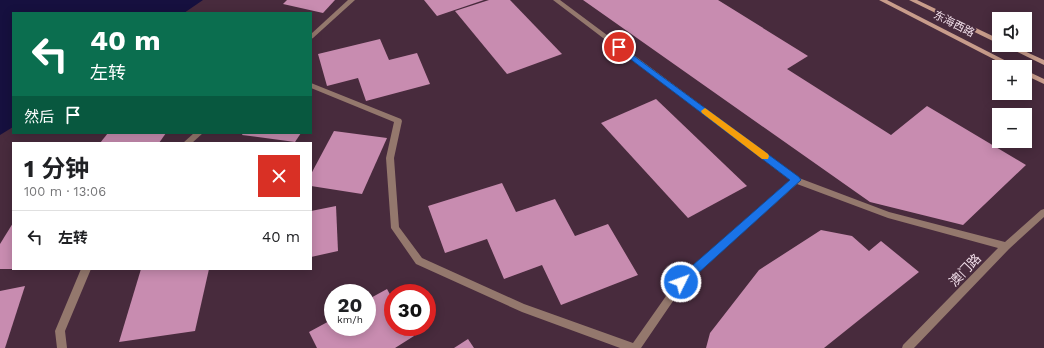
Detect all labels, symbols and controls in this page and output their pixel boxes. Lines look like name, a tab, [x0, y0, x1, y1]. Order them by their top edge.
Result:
street label: 东海西路	[931, 8, 977, 40]
map controls	[992, 12, 1032, 148]
button: sound	[992, 12, 1032, 52]
text: 40 m	[90, 24, 160, 57]
icon: left	[24, 28, 76, 80]
pin	[602, 30, 636, 64]
icon: arrive	[608, 36, 630, 58]
button: +	[992, 60, 1032, 100]
text: 左转	[90, 62, 126, 83]
icon: arrive	[62, 104, 84, 126]
text: 然后	[24, 108, 54, 126]
button: −	[992, 108, 1032, 148]
text: 1 分钟	[24, 155, 89, 183]
button: close	[258, 155, 300, 197]
text: 100 m · 13:06	[24, 184, 106, 199]
icon: left	[24, 226, 46, 248]
text: 40 m	[262, 228, 300, 246]
text: 左转	[58, 229, 88, 247]
street label: 澳门路	[946, 251, 984, 289]
position arrow	[660, 261, 702, 303]
speed limit sign: 30	[384, 284, 436, 336]
text: 20	[338, 293, 362, 317]
text: km/h	[337, 314, 363, 325]

